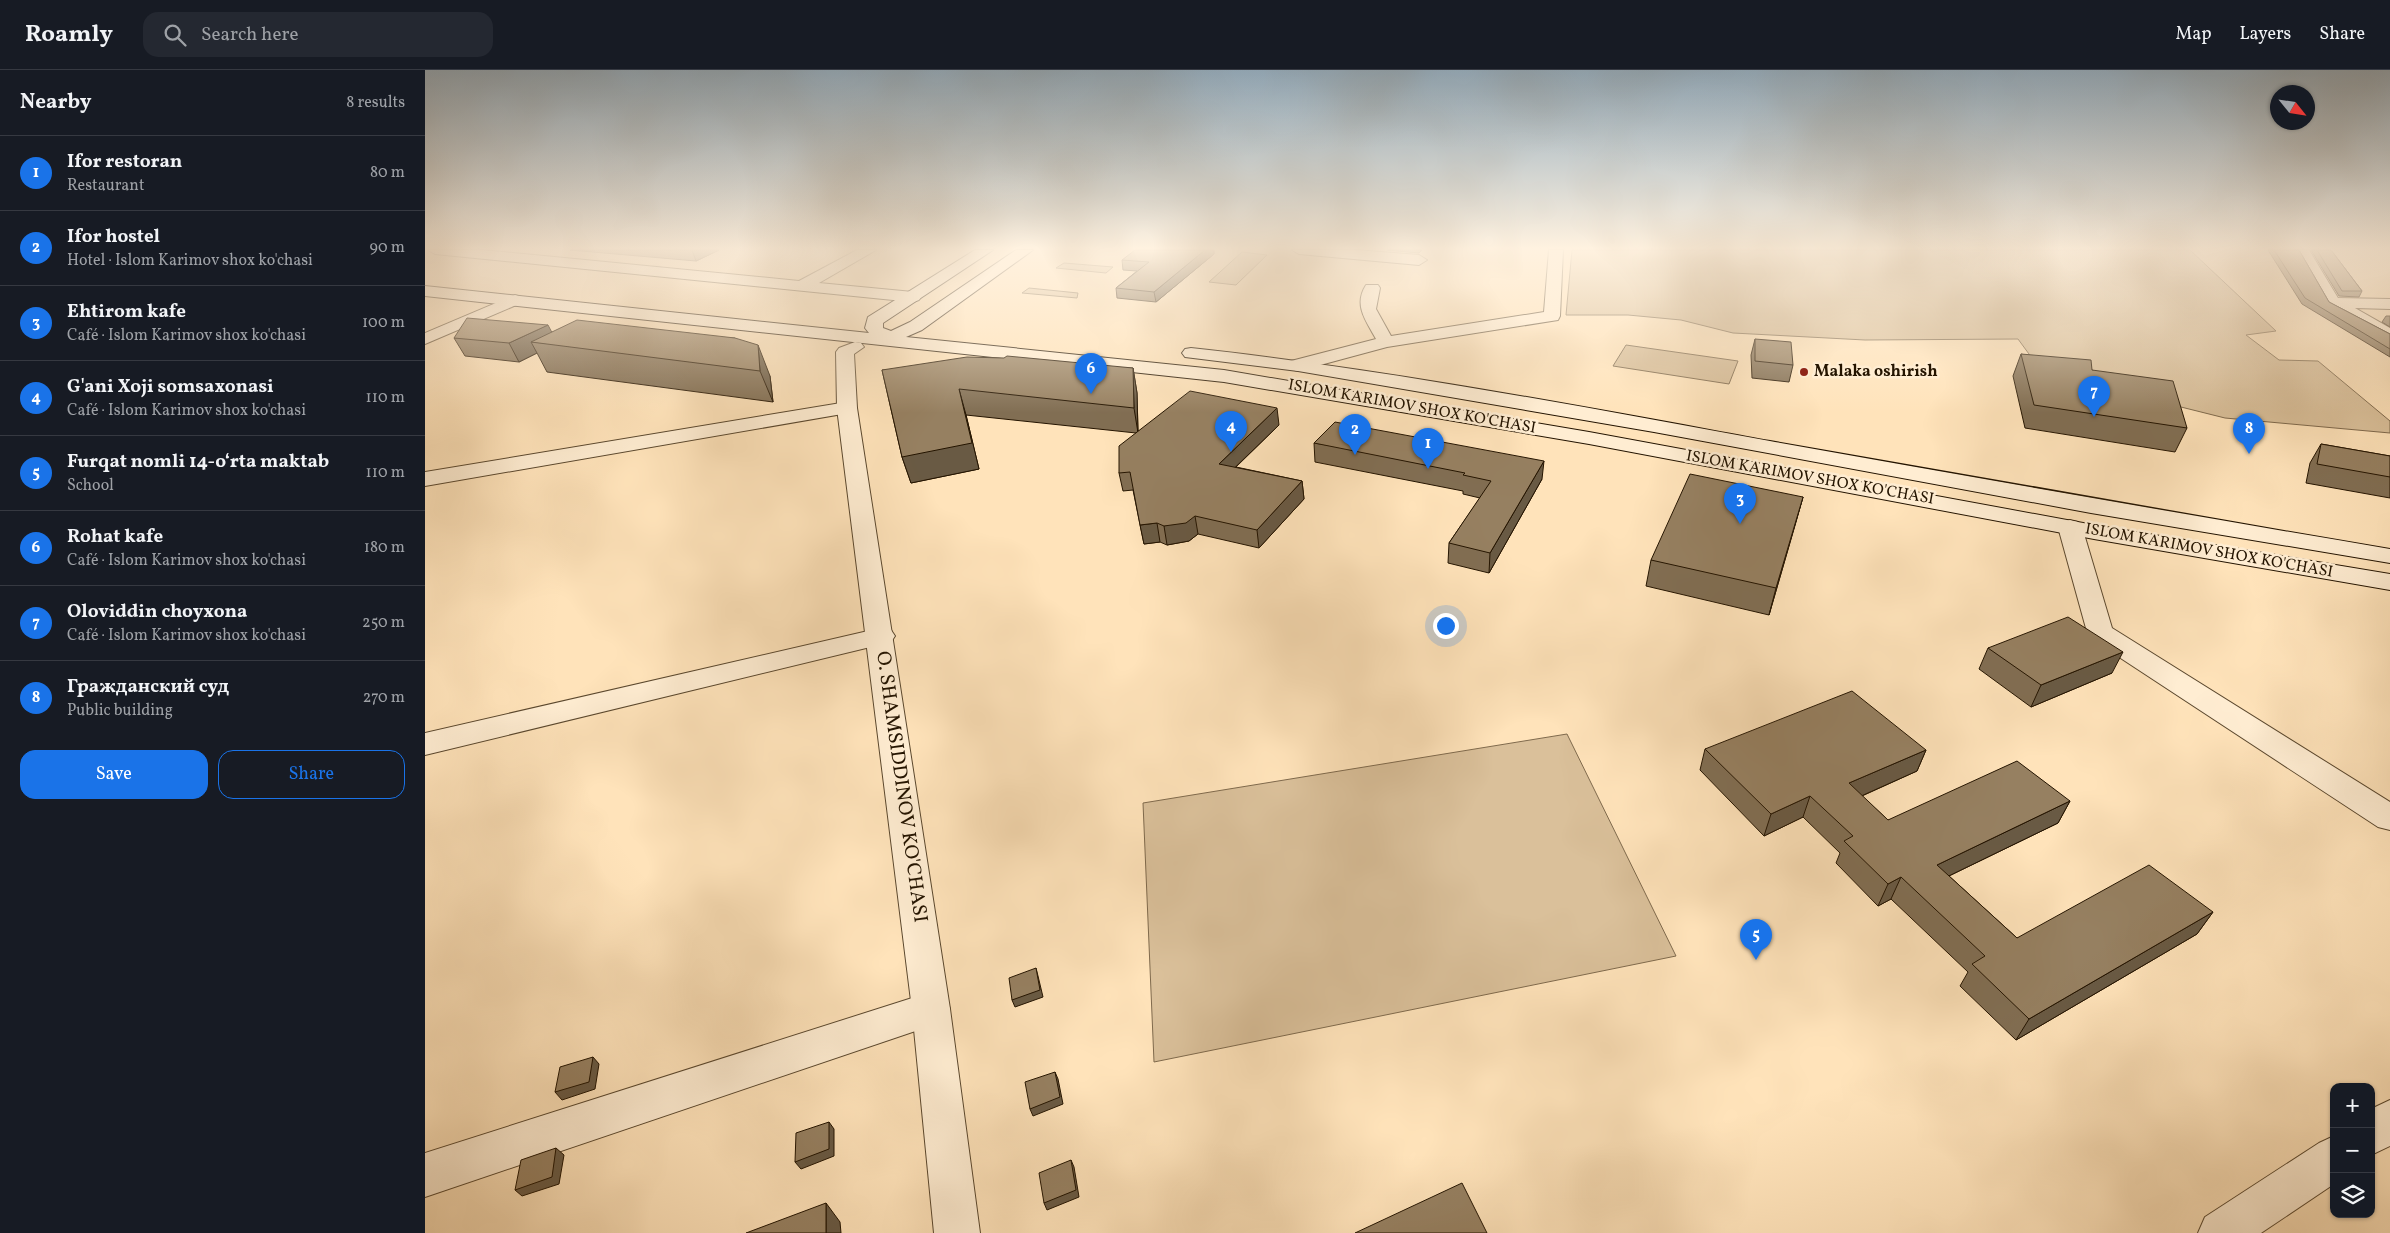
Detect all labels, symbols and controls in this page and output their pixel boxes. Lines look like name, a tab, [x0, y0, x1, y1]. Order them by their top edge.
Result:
search box	[143, 12, 493, 57]
text: Roamly	[25, 18, 113, 52]
icon: search	[161, 21, 189, 49]
text: Search here	[201, 22, 298, 48]
text: Map	[2175, 22, 2211, 47]
text: Layers	[2239, 22, 2291, 47]
text: Share	[2319, 22, 2365, 47]
north arrow	[2270, 85, 2315, 130]
text: Nearby	[20, 88, 91, 117]
text: 8 results	[346, 92, 405, 114]
text: Ifor restoran	[67, 149, 182, 175]
text: 1	[33, 162, 39, 184]
text: 80 m	[370, 162, 405, 184]
text: Restaurant	[67, 175, 145, 197]
text: Ifor hostel	[67, 224, 160, 250]
text: 2	[32, 237, 40, 259]
text: 90 m	[369, 237, 405, 259]
text: Hotel · Islom Karimov shox ko'chasi	[67, 250, 313, 272]
text: Ehtirom kafe	[67, 299, 186, 325]
text: 3	[32, 312, 40, 334]
text: 100 m	[362, 312, 405, 334]
text: Café · Islom Karimov shox ko'chasi	[67, 325, 306, 347]
pin: 6	[1075, 353, 1107, 394]
place label: Malaka oshirish	[1814, 361, 1938, 383]
marker: Malaka oshirish	[1798, 366, 1810, 378]
text: G'ani Xoji somsaxonasi	[67, 374, 274, 400]
street label: ISLOM KARIMOV SHOX KO'CHASI	[1286, 374, 1538, 440]
pin: 7	[2078, 376, 2110, 417]
text: 4	[31, 387, 41, 409]
text: 110 m	[366, 387, 405, 409]
text: Café · Islom Karimov shox ko'chasi	[67, 400, 306, 422]
pin: 4	[1215, 411, 1247, 452]
pin: 8	[2233, 413, 2265, 454]
pin: 2	[1339, 414, 1371, 455]
pin: 1	[1412, 428, 1444, 469]
street label: ISLOM KARIMOV SHOX KO'CHASI	[1684, 445, 1936, 511]
text: Furqat nomli 14-oʻrta maktab	[67, 449, 329, 475]
text: 5	[32, 462, 40, 484]
text: 110 m	[366, 462, 405, 484]
text: School	[67, 475, 114, 497]
pin: 3	[1724, 483, 1756, 524]
street label: ISLOM KARIMOV SHOX KO'CHASI	[2083, 518, 2335, 584]
text: Rohat kafe	[67, 524, 163, 550]
text: 6	[32, 537, 40, 559]
text: 180 m	[364, 537, 405, 559]
text: Café · Islom Karimov shox ko'chasi	[67, 550, 306, 572]
text: Oloviddin choyxona	[67, 599, 247, 625]
text: 7	[32, 612, 40, 634]
text: 250 m	[362, 612, 405, 634]
your location	[1433, 613, 1459, 639]
text: Café · Islom Karimov shox ko'chasi	[67, 625, 306, 647]
street label: O. SHAMSIDDINOV KO'CHASI	[868, 649, 934, 925]
text: Гражданский суд	[67, 674, 229, 700]
text: 8	[32, 687, 40, 709]
text: 270 m	[363, 687, 405, 709]
text: Public building	[67, 700, 173, 722]
button: Save	[20, 750, 208, 799]
button: Share	[218, 750, 405, 799]
pin: 5	[1740, 919, 1772, 960]
map controls	[2330, 1083, 2375, 1218]
button: +	[2330, 1083, 2375, 1128]
button: −	[2330, 1128, 2375, 1173]
button: layers	[2330, 1173, 2375, 1218]

